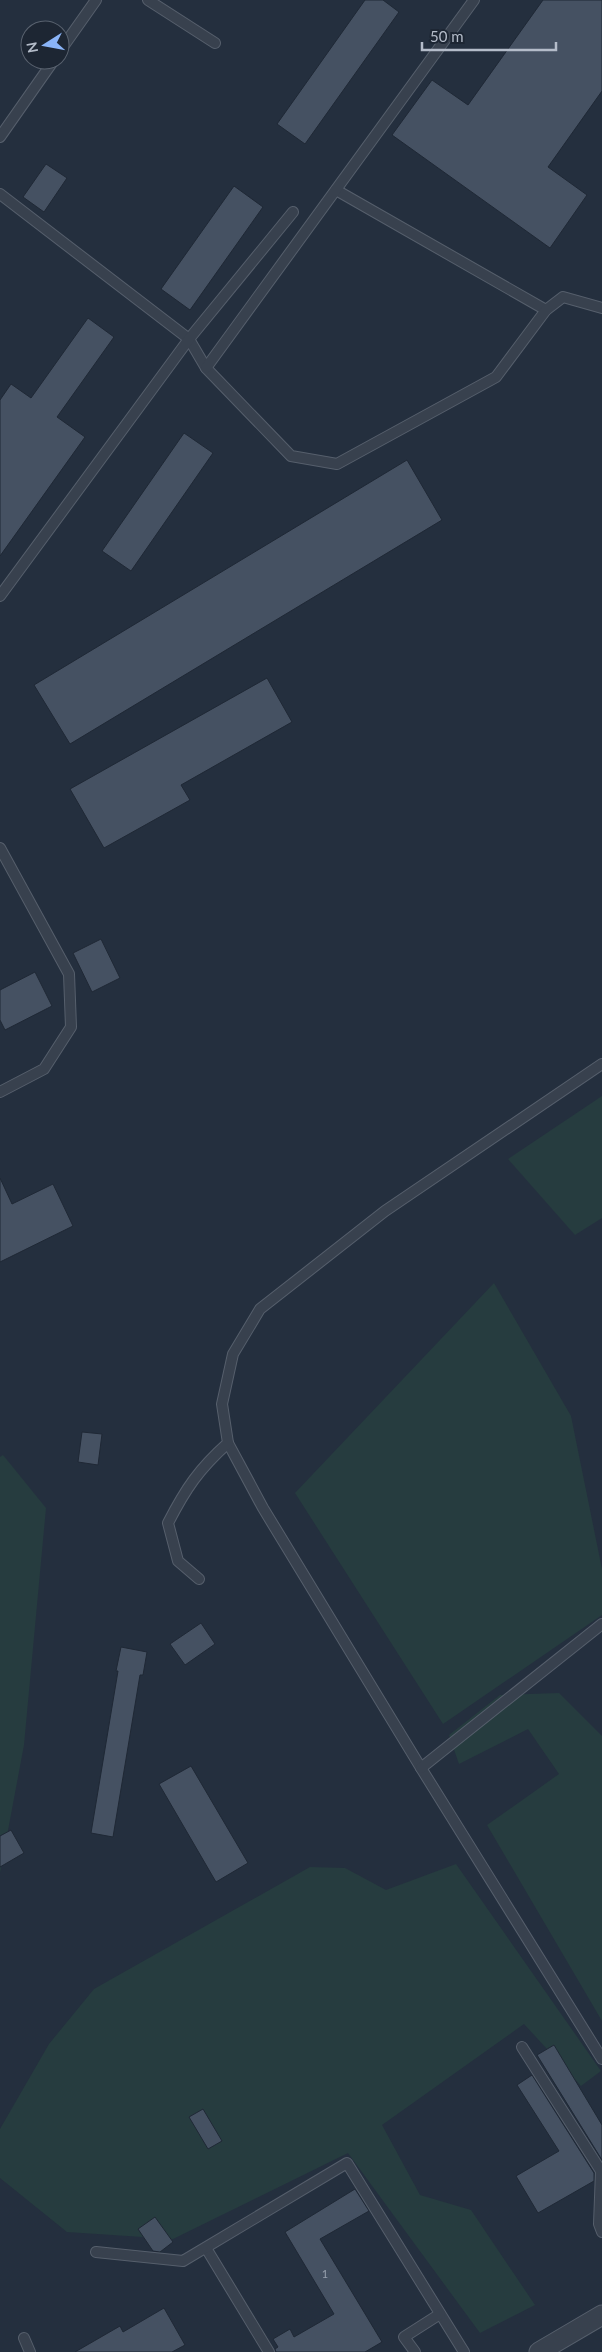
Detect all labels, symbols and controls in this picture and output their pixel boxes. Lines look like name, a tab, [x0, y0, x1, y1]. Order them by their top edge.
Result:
north arrow	[20, 20, 70, 70]
scale bar	[422, 20, 556, 52]
text: 50 m	[430, 27, 464, 45]
text: N	[22, 41, 41, 54]
house number: 1	[322, 2267, 328, 2280]

